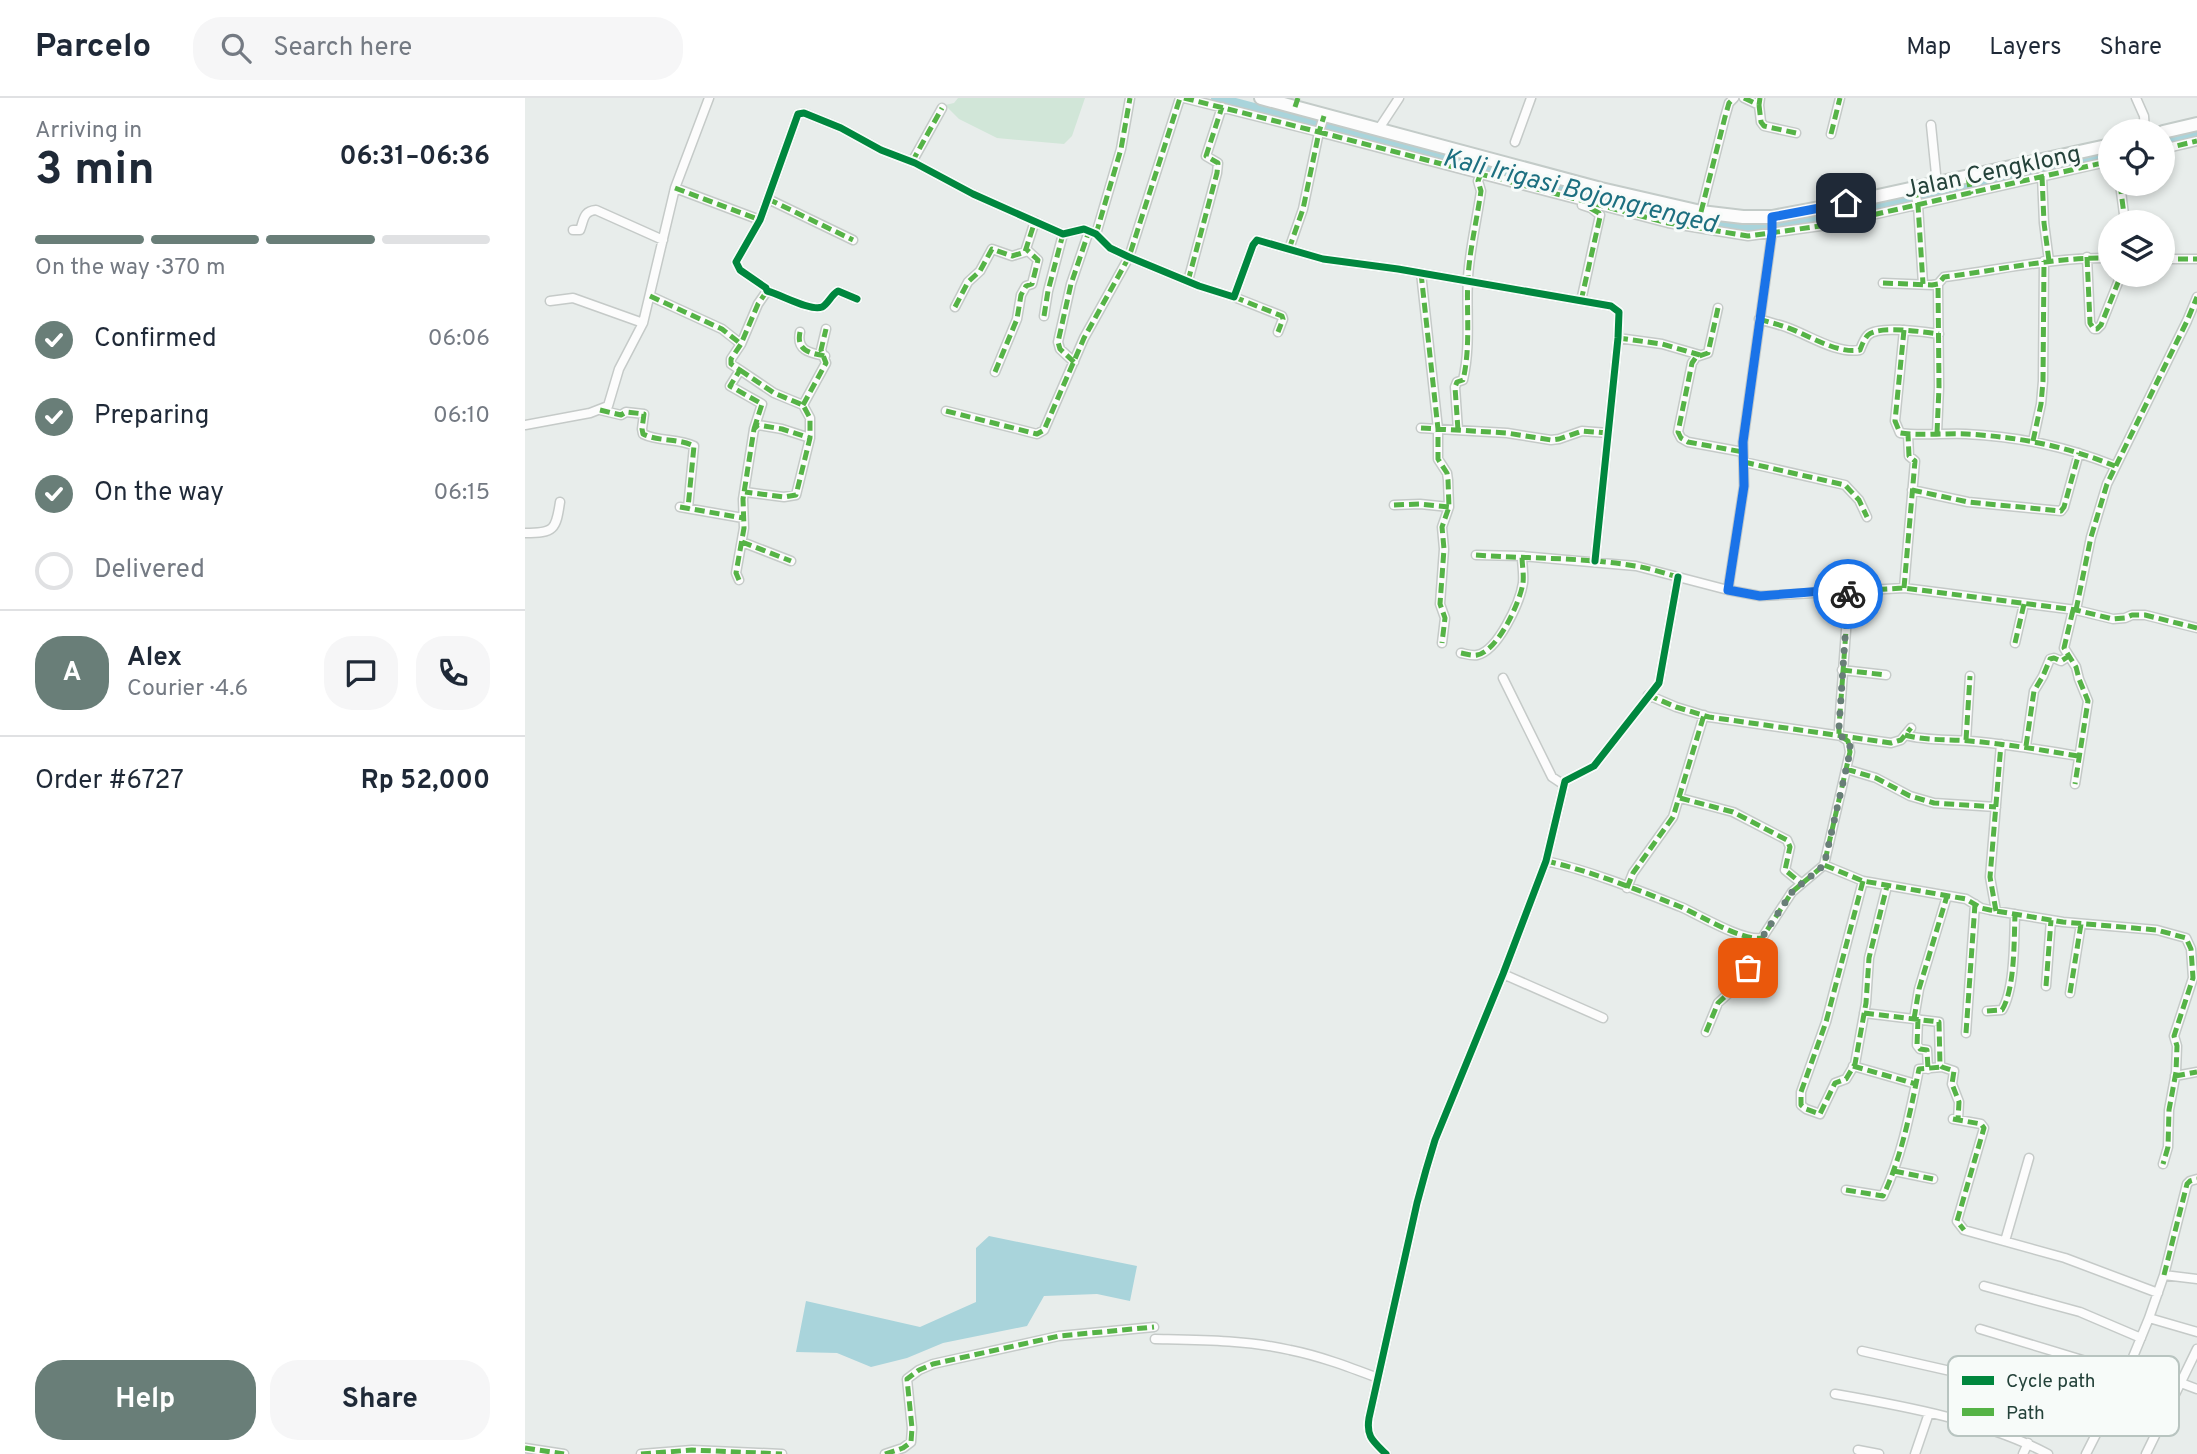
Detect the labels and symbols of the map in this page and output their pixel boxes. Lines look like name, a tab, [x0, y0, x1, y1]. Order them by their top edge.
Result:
street label: Jalan Cengklong	[1901, 140, 2084, 206]
water label: Kali Irigasi Bojongrenged	[1439, 142, 1721, 243]
pin	[1816, 173, 1876, 233]
courier	[1813, 559, 1883, 629]
pin	[1718, 938, 1778, 998]
legend	[1948, 1356, 2179, 1436]
text: Cycle path	[2006, 1370, 2095, 1394]
text: Path	[2006, 1402, 2045, 1426]

